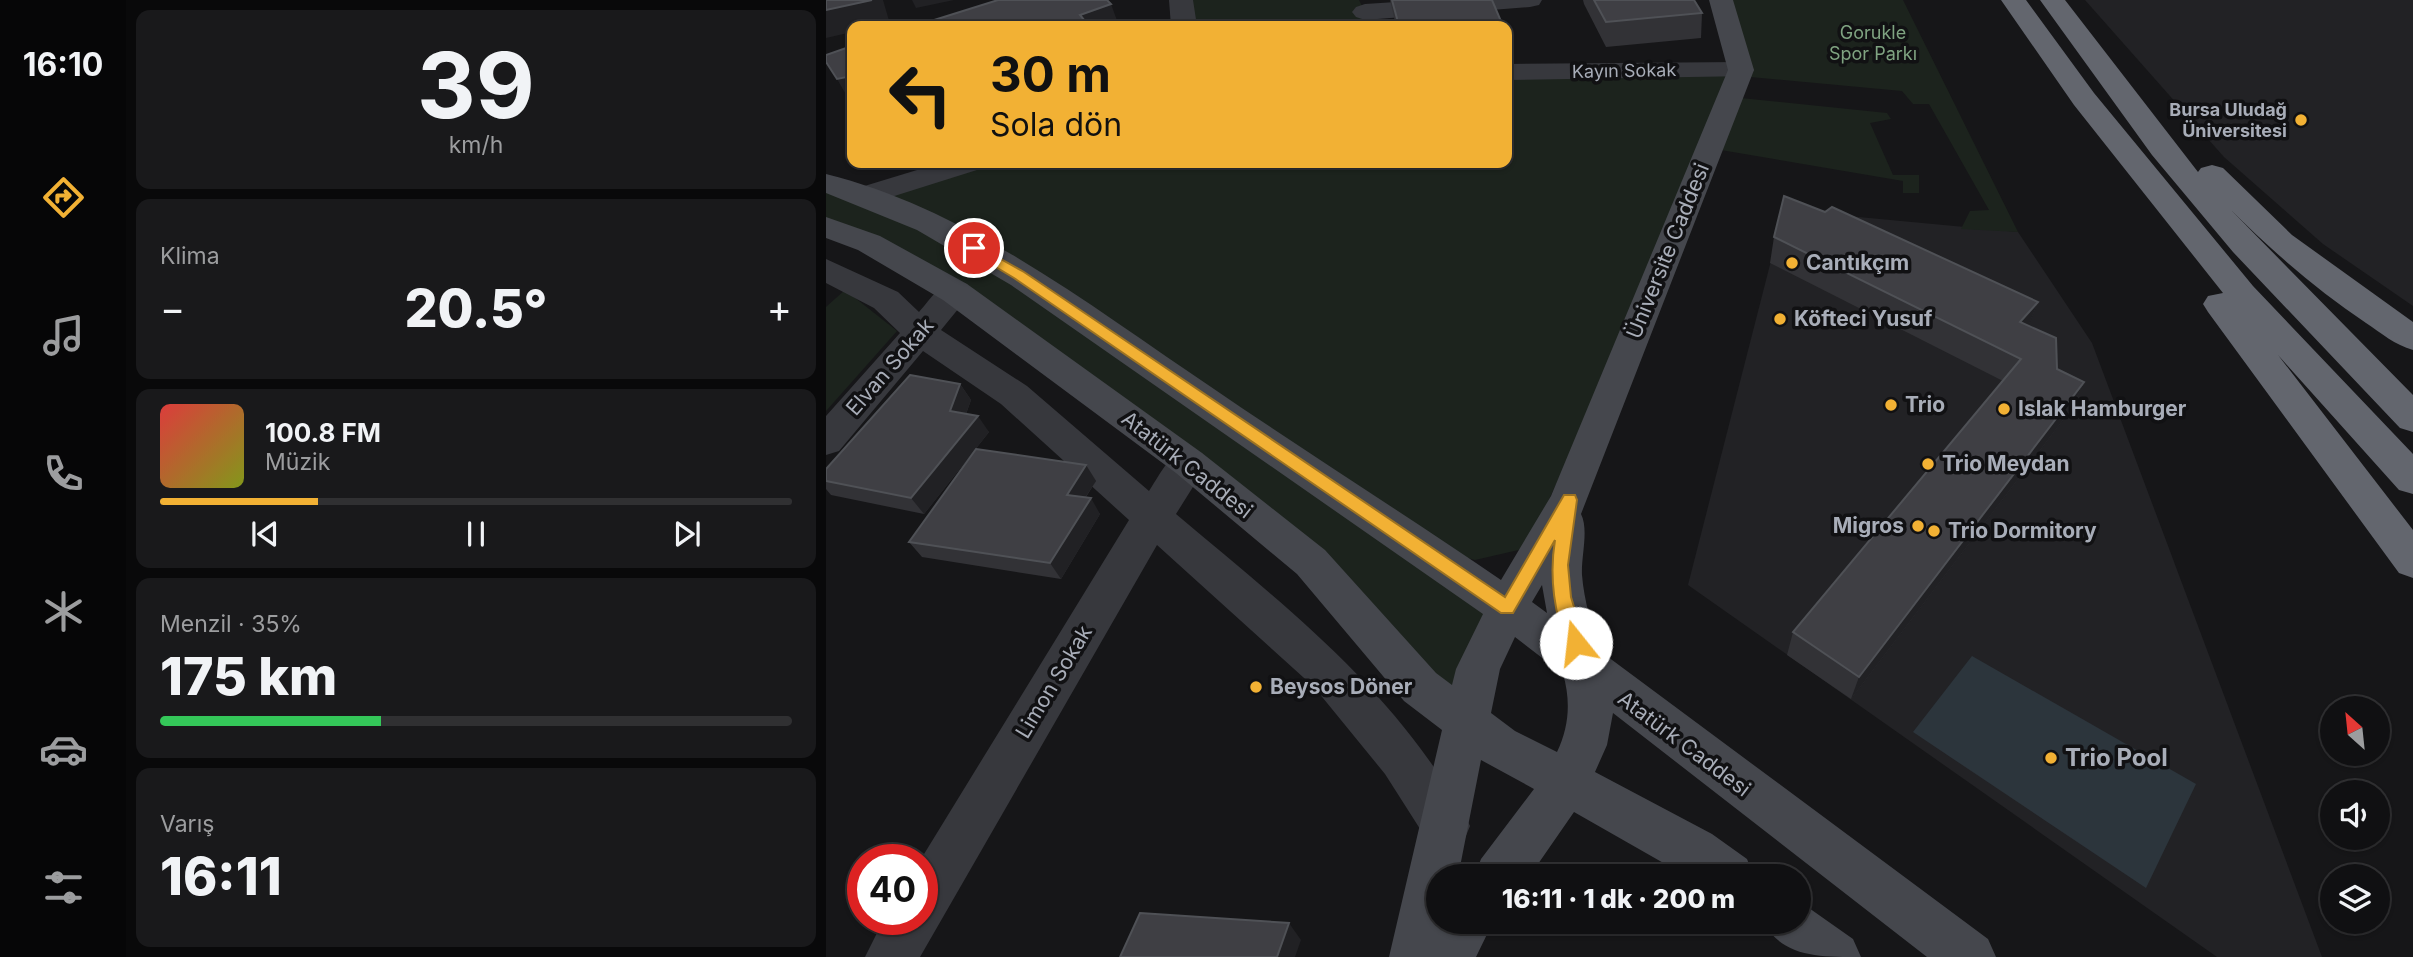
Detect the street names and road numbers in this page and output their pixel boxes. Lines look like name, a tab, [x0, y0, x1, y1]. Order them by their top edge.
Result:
street label: Kayın Sokak	[1572, 59, 1676, 82]
street label: Üniversite Caddesi	[1620, 159, 1714, 342]
street label: Elvan Sokak	[841, 313, 939, 420]
street label: Atatürk Caddesi	[1117, 406, 1258, 523]
street label: Limon Sokak	[1010, 620, 1097, 743]
street label: Atatürk Caddesi	[1613, 686, 1755, 801]

